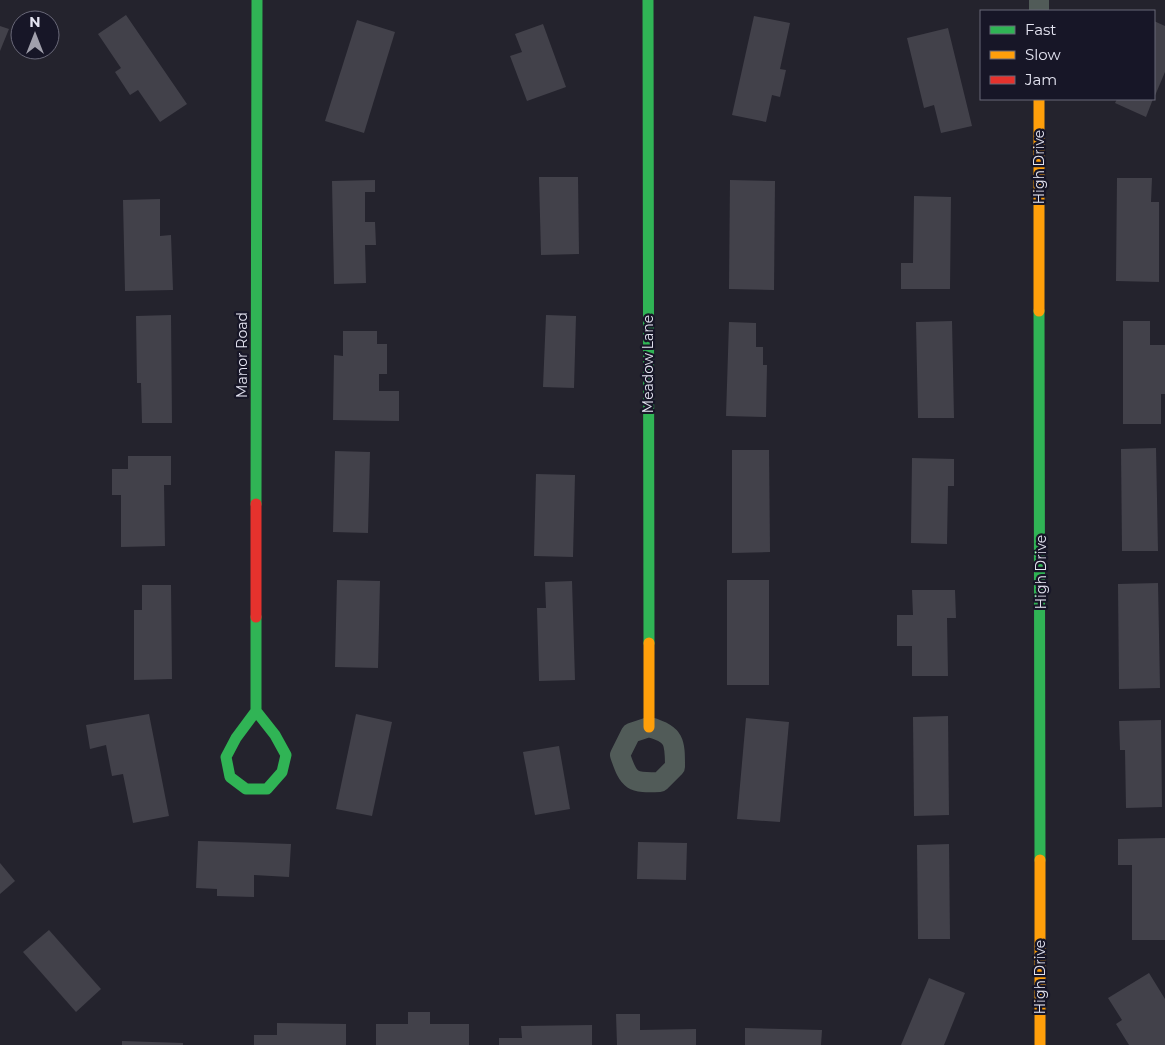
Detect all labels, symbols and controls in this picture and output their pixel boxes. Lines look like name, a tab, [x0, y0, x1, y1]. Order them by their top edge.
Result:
north arrow	[10, 10, 60, 60]
legend	[980, 10, 1155, 100]
text: N	[29, 13, 41, 31]
text: Fast	[1025, 20, 1056, 39]
text: Slow	[1025, 45, 1061, 64]
text: Jam	[1024, 70, 1057, 89]
street label: High Drive	[1030, 130, 1048, 204]
street label: Manor Road	[233, 312, 251, 398]
street label: Meadow Lane	[639, 315, 657, 413]
street label: High Drive	[1032, 535, 1050, 609]
street label: High Drive	[1031, 940, 1049, 1014]

